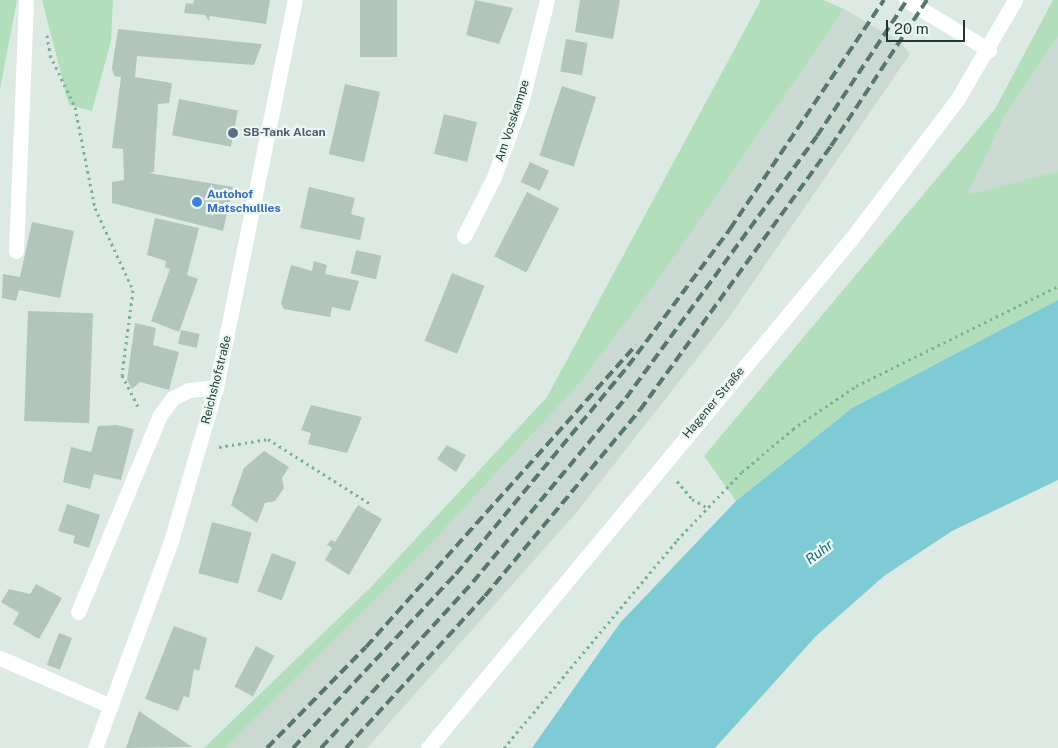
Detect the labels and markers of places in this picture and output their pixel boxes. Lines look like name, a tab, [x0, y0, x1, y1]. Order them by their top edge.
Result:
place label: SB-Tank Alcan	[243, 126, 326, 140]
marker: SB-Tank Alcan	[227, 127, 239, 139]
place label: Autohof Matschullies	[207, 188, 281, 216]
marker: Autohof Matschullies	[191, 196, 203, 208]

